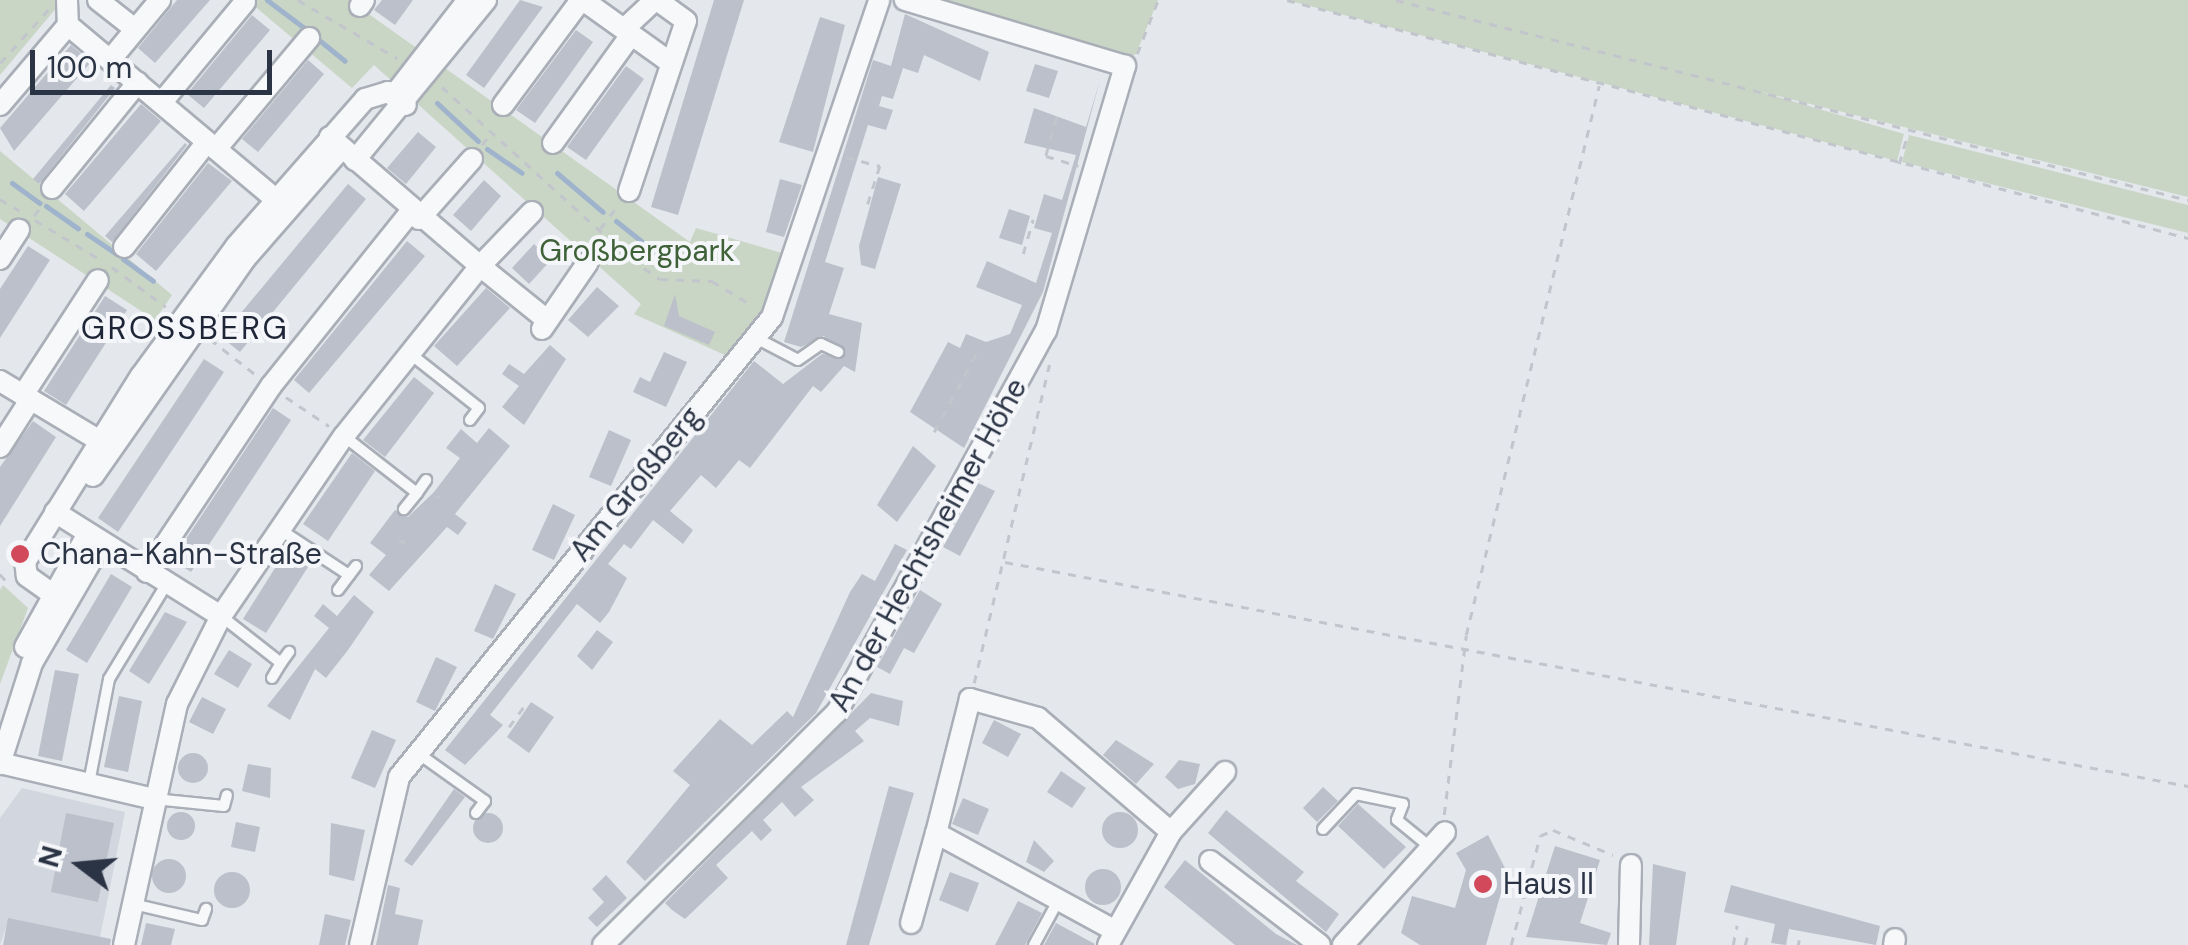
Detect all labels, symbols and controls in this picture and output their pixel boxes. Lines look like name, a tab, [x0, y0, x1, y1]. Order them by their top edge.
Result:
scale bar	[35, 30, 278, 92]
text: 100 m	[47, 48, 132, 87]
park label: Großbergpark	[539, 233, 735, 269]
district label: GROSSBERG	[81, 309, 289, 347]
street label: An der Hechtsheimer Höhe	[821, 372, 1035, 718]
street label: Am Großberg	[563, 399, 709, 569]
place label: Chana-Kahn-Straße	[40, 536, 322, 572]
marker: Chana-Kahn-Straße	[9, 543, 31, 565]
north arrow	[30, 815, 130, 915]
text: N	[30, 842, 71, 872]
place label: Haus II	[1503, 866, 1594, 902]
marker: Haus II	[1472, 873, 1494, 895]

